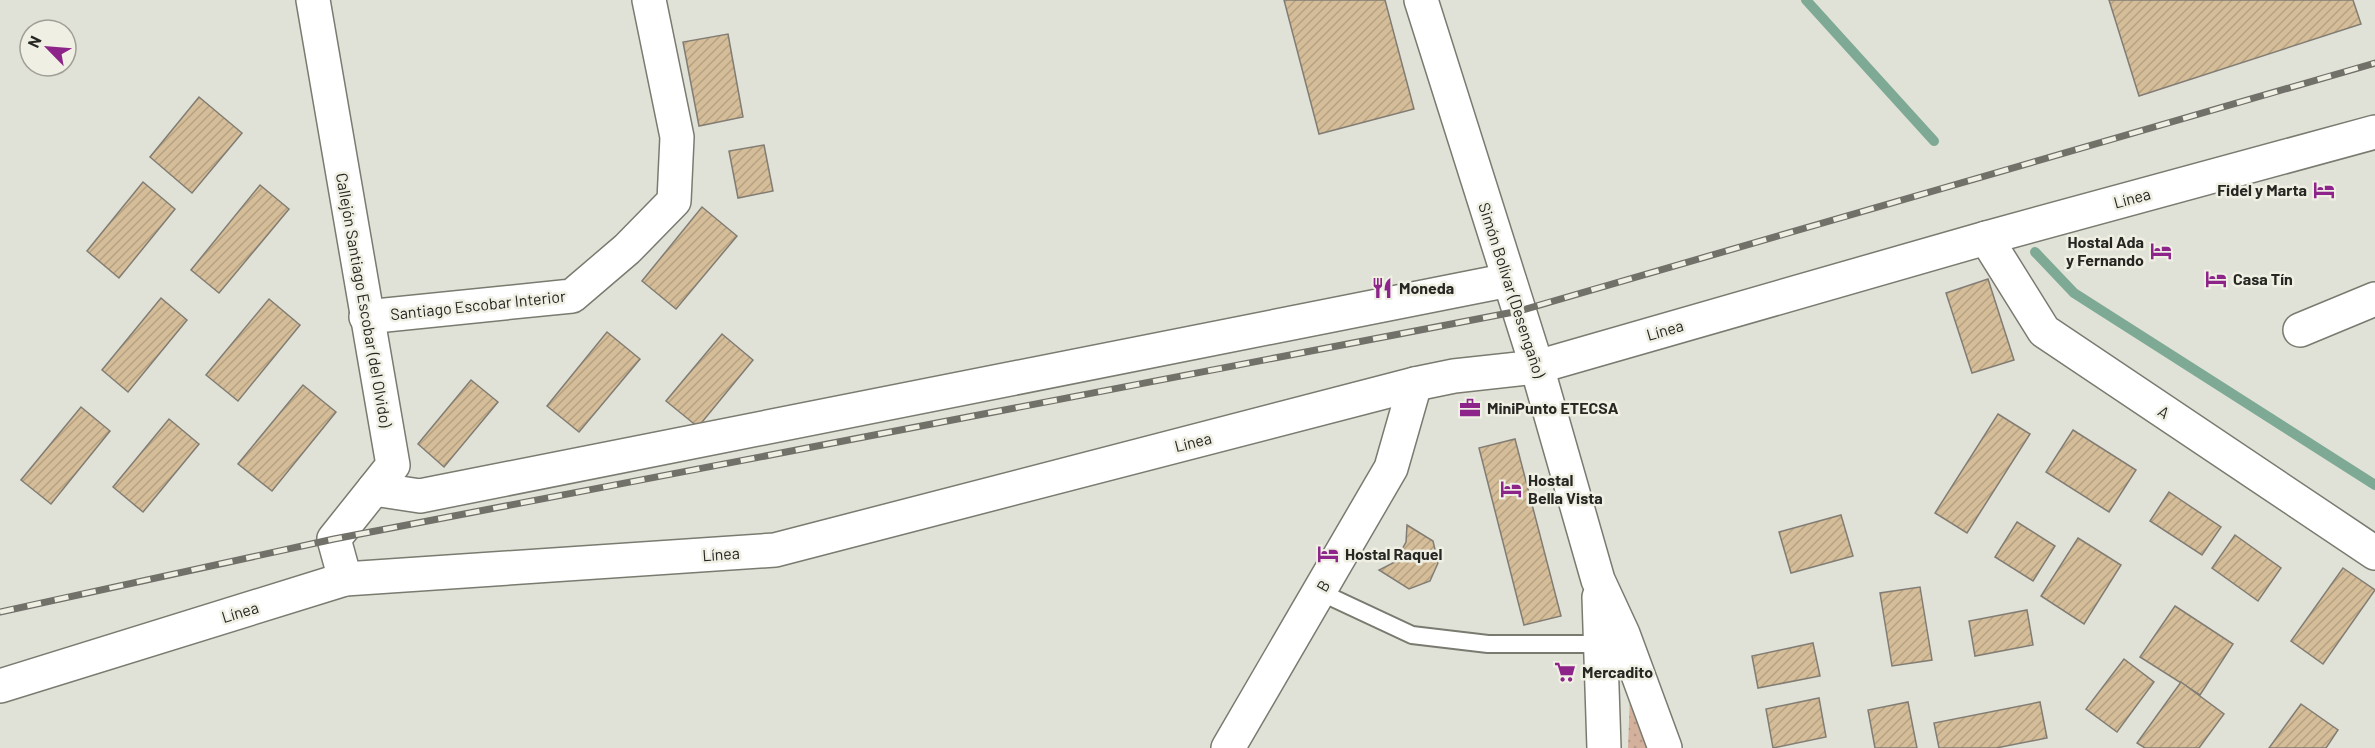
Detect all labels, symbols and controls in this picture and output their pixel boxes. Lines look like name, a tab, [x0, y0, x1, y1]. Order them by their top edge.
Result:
north arrow	[18, 18, 78, 78]
text: N	[23, 33, 45, 50]
street label: Callejón Santiago Escobar (del Olvido)	[333, 171, 396, 430]
hotel icon: Fidel y Marta	[2312, 178, 2336, 202]
place label: Fidel y Marta	[2217, 180, 2307, 199]
street label: Línea	[2111, 183, 2153, 212]
street label: Simón Bolívar (Desengaño)	[1475, 200, 1550, 381]
place label: Hostal Ada y Fernando	[2066, 232, 2144, 269]
hotel icon: Hostal Ada y Fernando	[2149, 239, 2173, 263]
hotel icon: Casa Tín	[2204, 267, 2228, 291]
place label: Casa Tín	[2233, 269, 2293, 288]
restaurant icon: Moneda	[1370, 276, 1394, 300]
place label: Moneda	[1399, 278, 1454, 297]
street label: Santiago Escobar Interior	[389, 286, 567, 323]
street label: Línea	[1644, 315, 1686, 344]
office icon: MiniPunto ETECSA	[1458, 396, 1482, 420]
place label: MiniPunto ETECSA	[1487, 398, 1619, 417]
street label: A	[2155, 401, 2174, 422]
street label: Línea	[1172, 428, 1213, 455]
place label: Hostal Bella Vista	[1528, 470, 1603, 507]
hotel icon: Hostal Bella Vista	[1499, 477, 1523, 501]
hotel icon: Hostal Raquel	[1316, 542, 1340, 566]
street label: Línea	[702, 543, 740, 564]
place label: Hostal Raquel	[1345, 544, 1442, 563]
street label: B	[1312, 577, 1333, 595]
street label: Línea	[219, 597, 261, 626]
supermarket icon: Mercadito	[1553, 660, 1577, 684]
place label: Mercadito	[1582, 662, 1653, 681]

